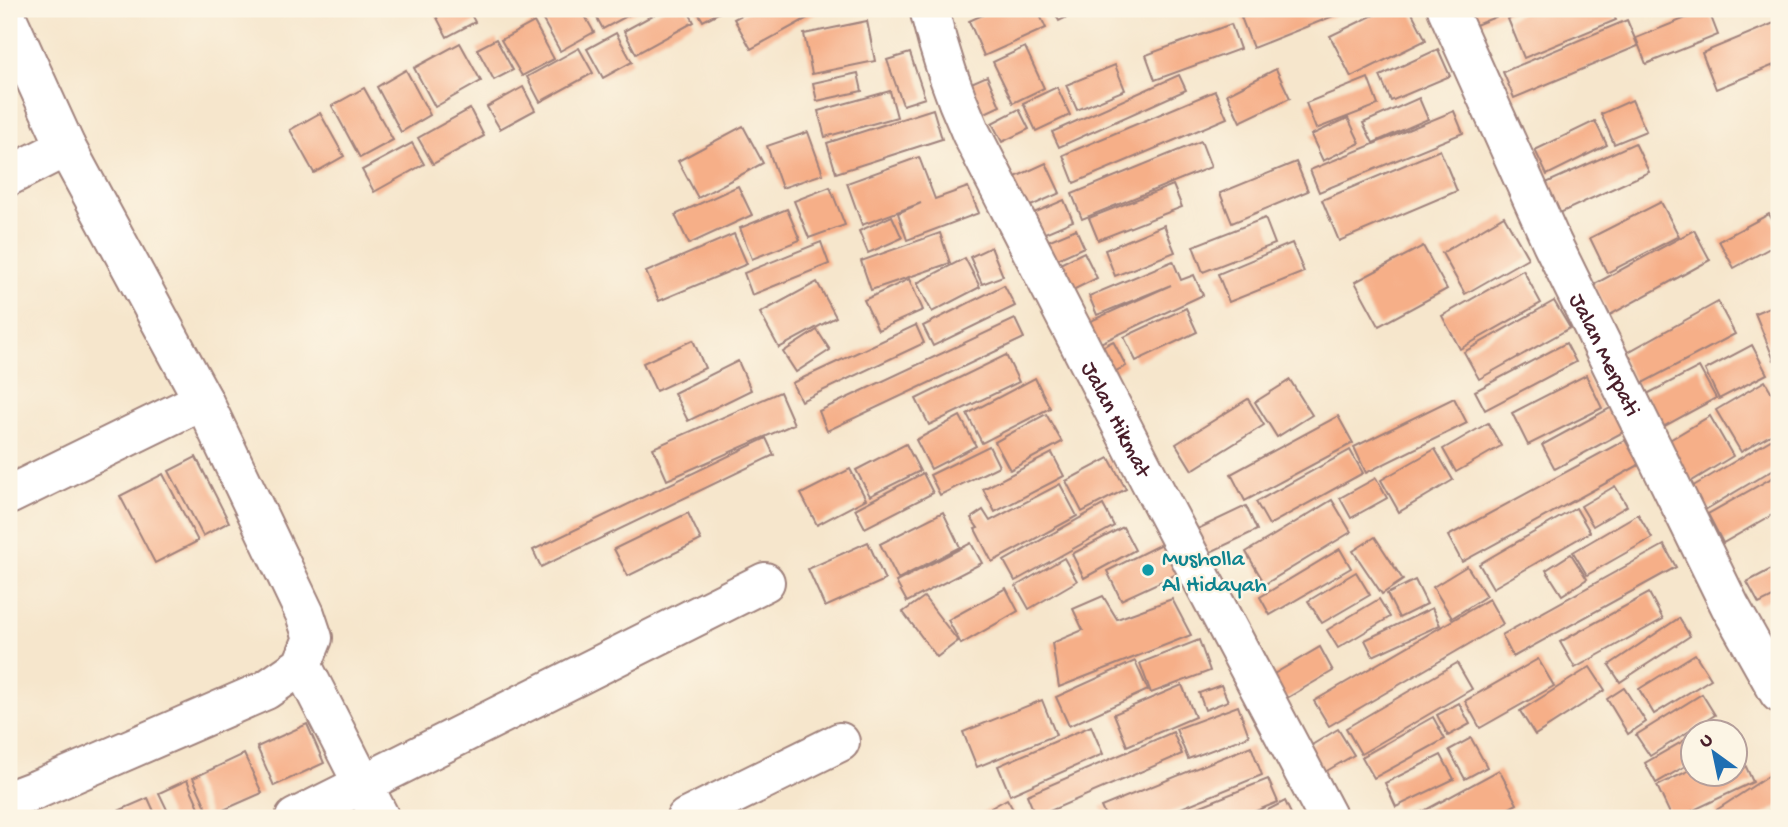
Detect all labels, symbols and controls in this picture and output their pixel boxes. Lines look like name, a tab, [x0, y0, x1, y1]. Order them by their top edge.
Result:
street label: Jalan Merpati	[1562, 289, 1645, 421]
street label: Jalan Hikmat	[1074, 358, 1156, 484]
place label: Musholla Al Hidayah	[1162, 547, 1267, 600]
marker: Musholla Al Hidayah	[1140, 562, 1156, 578]
north arrow	[1680, 718, 1750, 788]
text: U	[1696, 729, 1718, 754]

